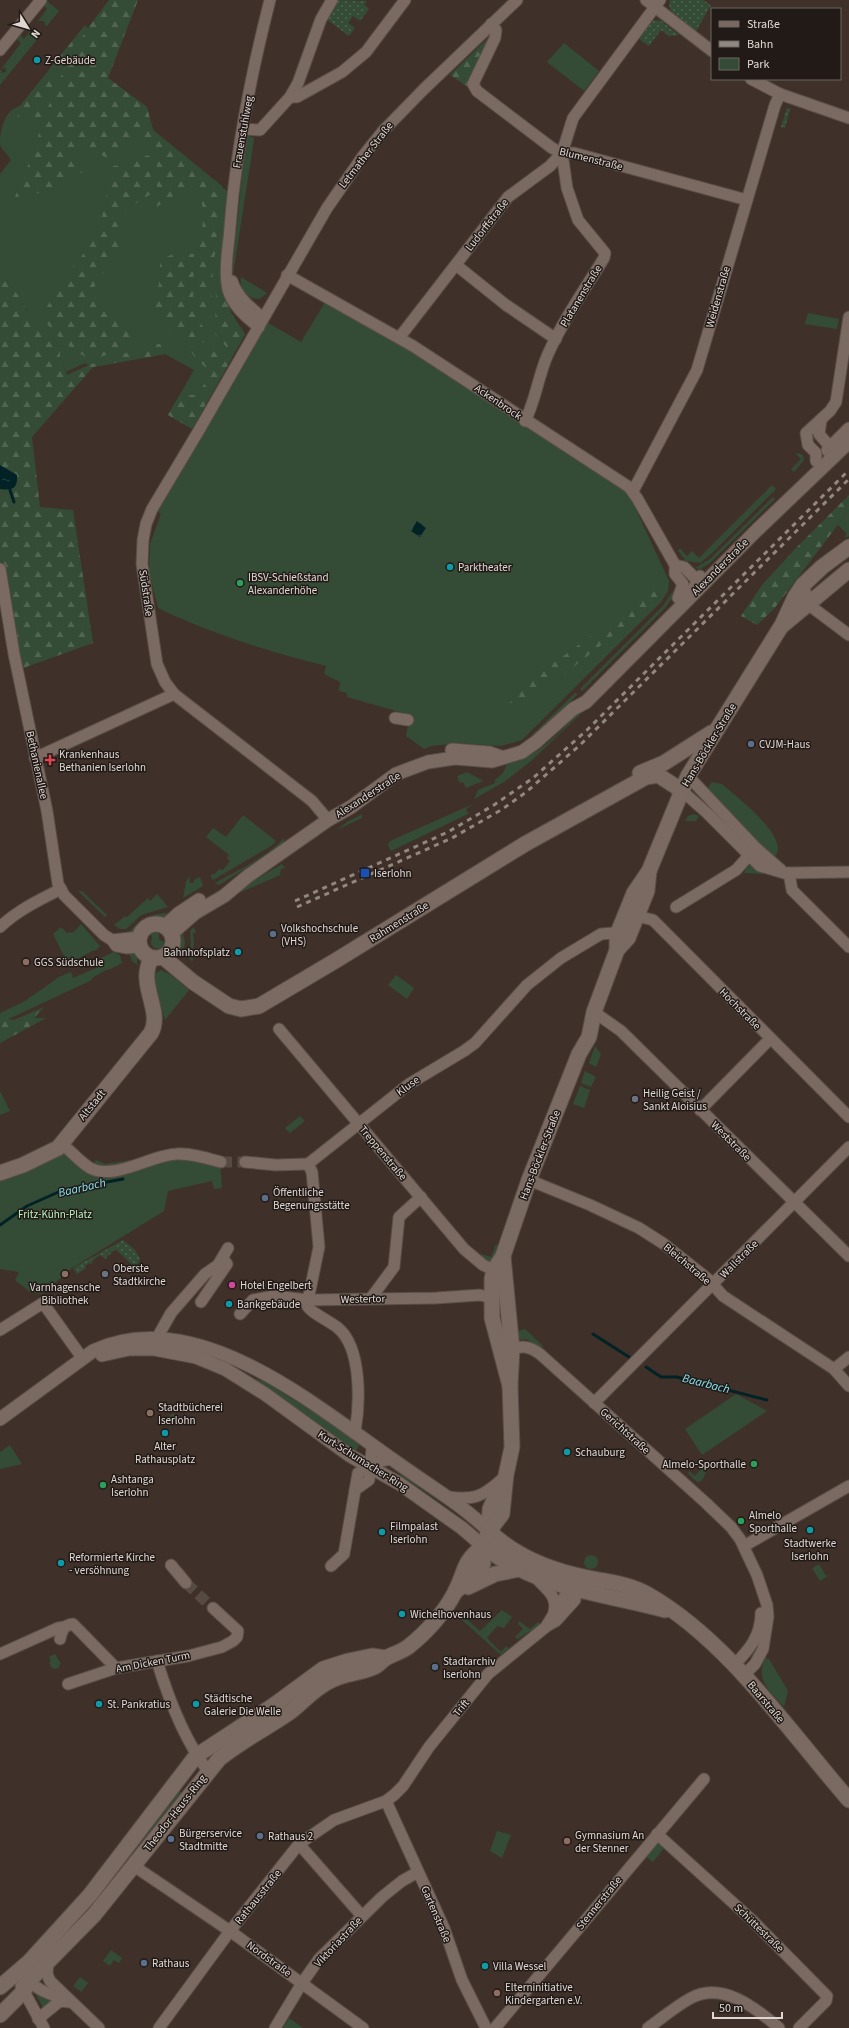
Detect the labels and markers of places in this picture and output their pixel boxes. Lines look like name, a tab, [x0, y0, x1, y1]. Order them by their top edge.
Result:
place label: Z-Gebäude	[45, 53, 96, 68]
marker: Z-Gebäude	[32, 55, 42, 65]
place label: Parktheater	[458, 560, 512, 575]
marker: Parktheater	[445, 562, 455, 572]
place label: IBSV-Schießstand Alexanderhöhe	[248, 570, 329, 598]
marker: IBSV-Schießstand Alexanderhöhe	[235, 578, 245, 588]
place label: CVJM-Haus	[759, 737, 810, 752]
marker: CVJM-Haus	[746, 739, 756, 749]
place label: Krankenhaus Bethanien Iserlohn	[59, 747, 146, 775]
marker: Krankenhaus Bethanien Iserlohn	[44, 754, 56, 766]
place label: Iserlohn	[374, 866, 412, 881]
marker: Iserlohn	[359, 867, 371, 879]
place label: Volkshochschule (VHS)	[281, 921, 359, 949]
marker: Volkshochschule (VHS)	[268, 929, 278, 939]
place label: Bahnhofsplatz	[164, 945, 230, 960]
marker: Bahnhofsplatz	[233, 947, 243, 957]
place label: GGS Südschule	[34, 955, 104, 970]
marker: GGS Südschule	[21, 957, 31, 967]
place label: Heilig Geist / Sankt Aloisius	[643, 1086, 707, 1114]
marker: Heilig Geist / Sankt Aloisius	[630, 1094, 640, 1104]
place label: Öffentliche Begenungsstätte	[273, 1185, 350, 1213]
marker: Öffentliche Begenungsstätte	[260, 1193, 270, 1203]
place label: Oberste Stadtkirche	[113, 1261, 166, 1289]
marker: Varnhagensche Bibliothek	[60, 1269, 70, 1279]
marker: Oberste Stadtkirche	[100, 1269, 110, 1279]
place label: Hotel Engelbert	[240, 1278, 312, 1293]
place label: Varnhagensche Bibliothek	[30, 1280, 101, 1308]
marker: Hotel Engelbert	[227, 1280, 237, 1290]
place label: Bankgebäude	[237, 1297, 301, 1312]
marker: Bankgebäude	[224, 1299, 234, 1309]
place label: Stadtbücherei Iserlohn	[158, 1400, 223, 1428]
marker: Stadtbücherei Iserlohn	[145, 1408, 155, 1418]
marker: Alter Rathausplatz	[160, 1428, 170, 1438]
place label: Alter Rathausplatz	[135, 1439, 195, 1467]
place label: Schauburg	[575, 1445, 625, 1460]
marker: Schauburg	[562, 1447, 572, 1457]
place label: Almelo-Sporthalle	[663, 1457, 747, 1472]
marker: Almelo-Sporthalle	[749, 1459, 759, 1469]
place label: Ashtanga Iserlohn	[111, 1472, 154, 1500]
marker: Ashtanga Iserlohn	[98, 1480, 108, 1490]
place label: Almelo Sporthalle	[749, 1508, 798, 1536]
marker: Almelo Sporthalle	[736, 1516, 746, 1526]
place label: Filmpalast Iserlohn	[390, 1519, 438, 1547]
marker: Stadtwerke Iserlohn	[805, 1525, 815, 1535]
marker: Filmpalast Iserlohn	[377, 1527, 387, 1537]
place label: Stadtwerke Iserlohn	[784, 1536, 837, 1564]
place label: Reformierte Kirche - versöhnung	[69, 1550, 156, 1578]
marker: Reformierte Kirche - versöhnung	[56, 1558, 66, 1568]
place label: Wichelhovenhaus	[410, 1607, 492, 1622]
marker: Wichelhovenhaus	[397, 1609, 407, 1619]
place label: Stadtarchiv Iserlohn	[443, 1654, 495, 1682]
marker: Stadtarchiv Iserlohn	[430, 1662, 440, 1672]
place label: Städtische Galerie Die Welle	[204, 1691, 282, 1719]
place label: St. Pankratius	[107, 1697, 170, 1712]
marker: St. Pankratius	[94, 1699, 104, 1709]
marker: Städtische Galerie Die Welle	[191, 1699, 201, 1709]
place label: Bürgerservice Stadtmitte	[179, 1826, 243, 1854]
place label: Gymnasium An der Stenner	[575, 1828, 644, 1856]
place label: Rathaus 2	[268, 1829, 313, 1844]
marker: Rathaus 2	[255, 1831, 265, 1841]
marker: Bürgerservice Stadtmitte	[166, 1834, 176, 1844]
marker: Gymnasium An der Stenner	[562, 1836, 572, 1846]
place label: Rathaus	[152, 1956, 190, 1971]
marker: Rathaus	[139, 1958, 149, 1968]
place label: Villa Wessel	[493, 1959, 547, 1974]
marker: Villa Wessel	[480, 1961, 490, 1971]
place label: Elterninitiative Kindergarten e.V.	[505, 1980, 583, 2008]
marker: Elterninitiative Kindergarten e.V.	[492, 1988, 502, 1998]

